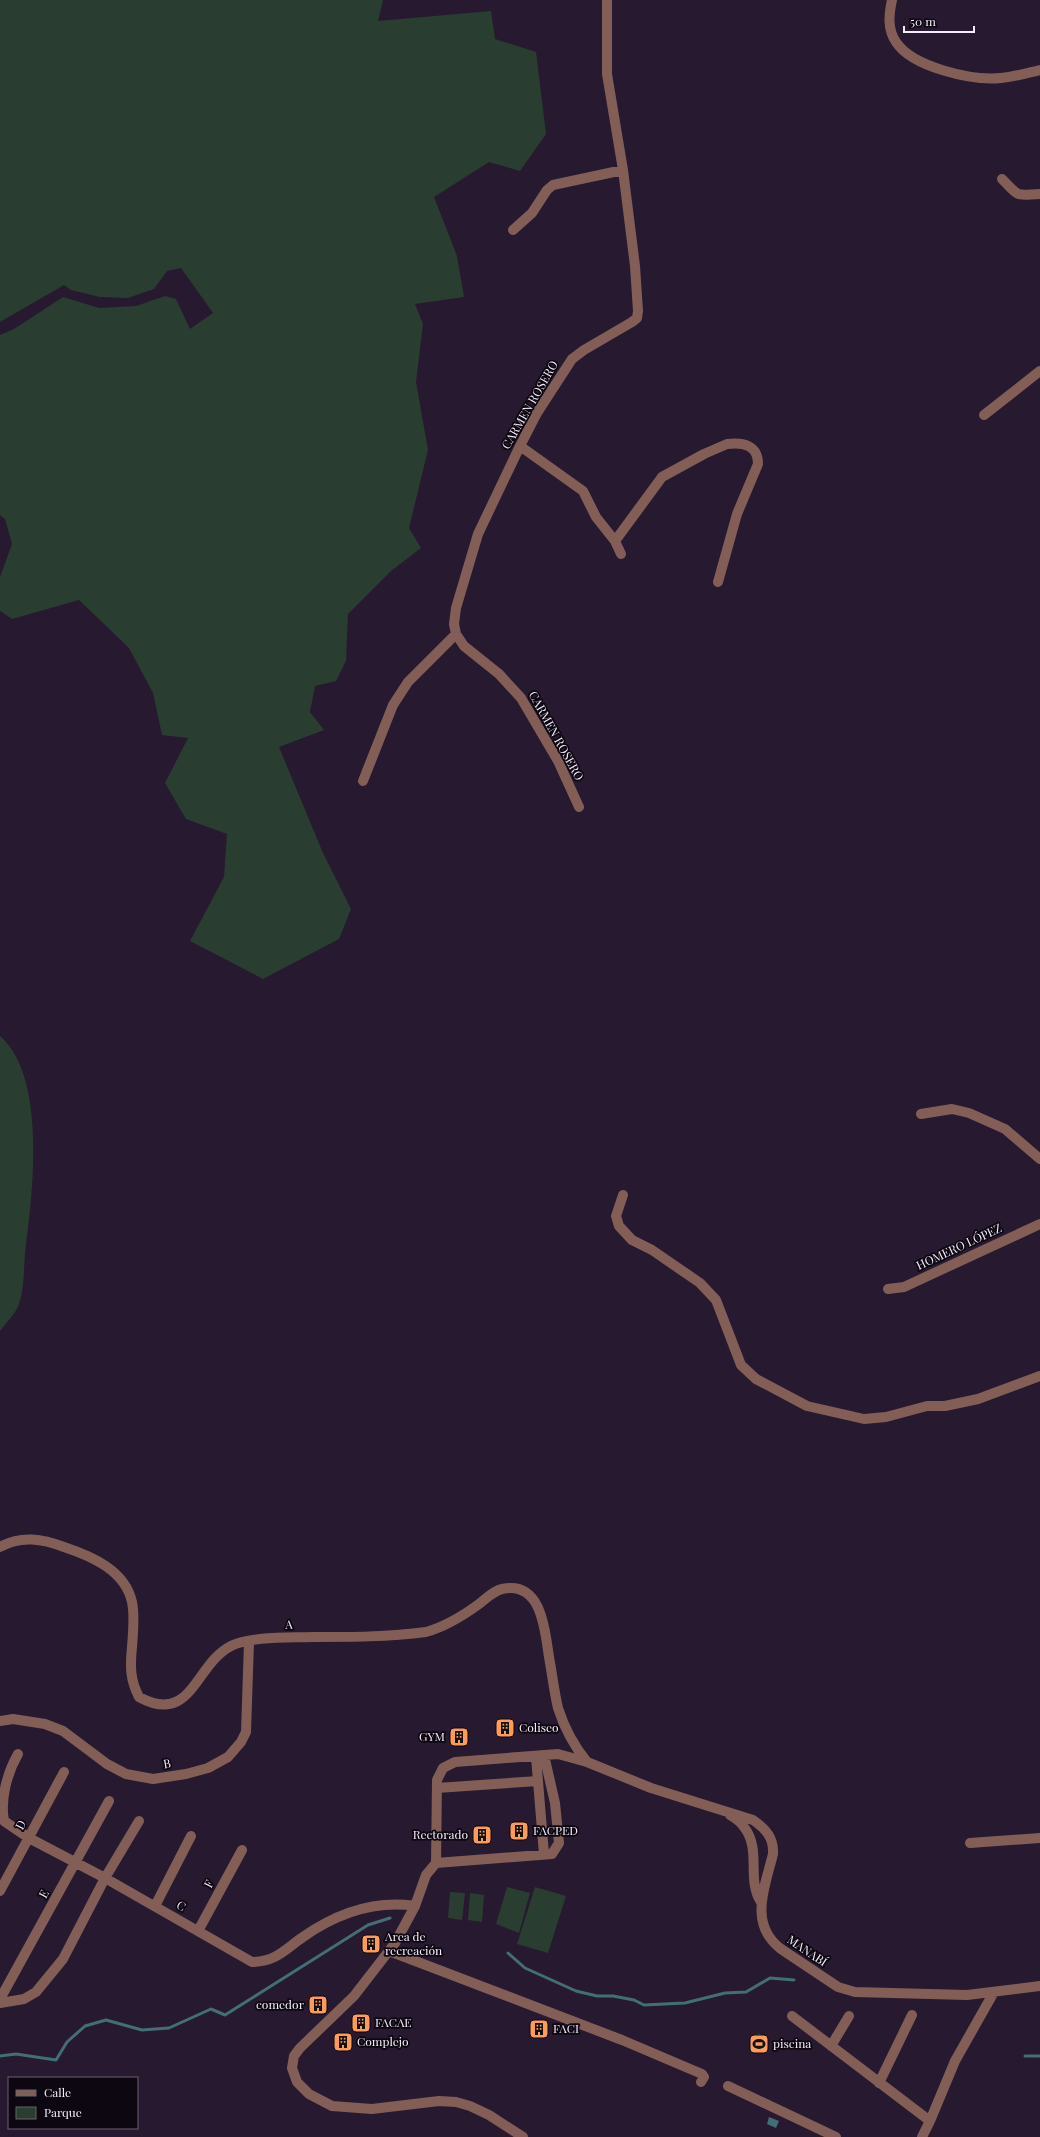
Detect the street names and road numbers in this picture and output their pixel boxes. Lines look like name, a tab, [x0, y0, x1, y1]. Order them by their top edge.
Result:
street label: CARMEN ROSERO	[497, 357, 561, 452]
street label: CARMEN ROSERO	[526, 688, 588, 783]
street label: HOMERO LÓPEZ	[913, 1219, 1004, 1273]
street label: A	[284, 1616, 293, 1632]
street label: B	[162, 1755, 172, 1771]
street label: D	[11, 1817, 29, 1832]
street label: F	[199, 1877, 217, 1890]
street label: E	[34, 1886, 52, 1901]
street label: C	[174, 1896, 189, 1914]
street label: MANABÍ	[784, 1931, 831, 1970]

